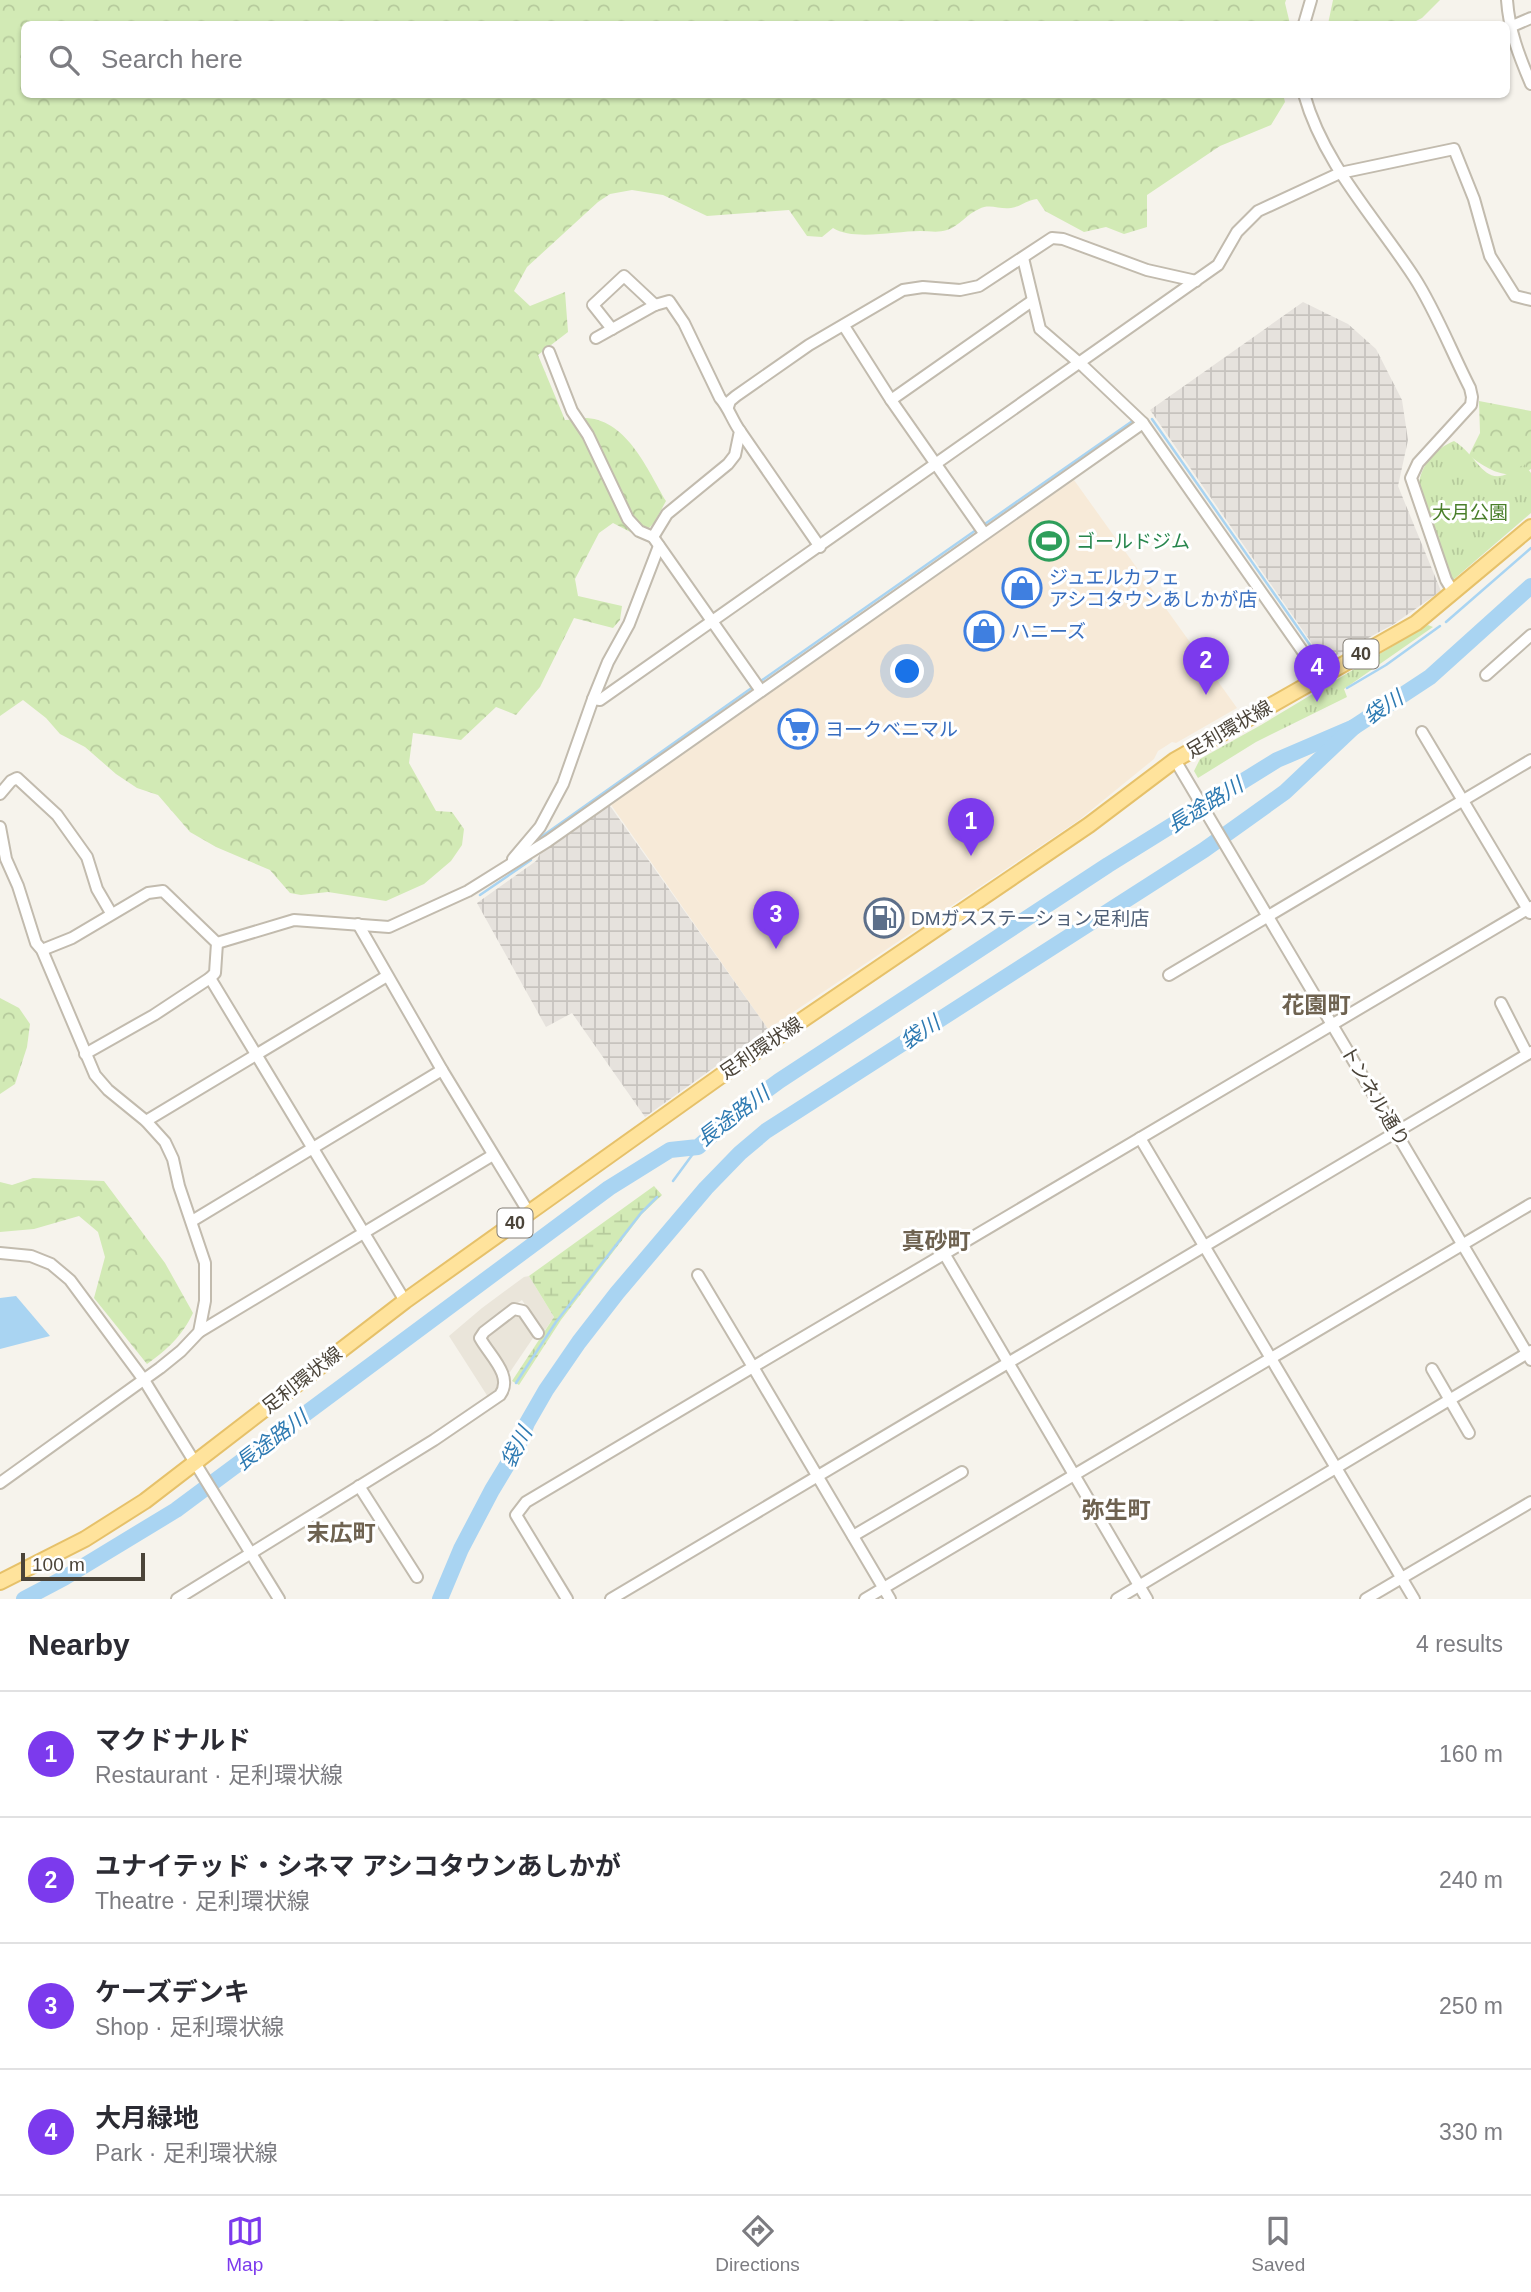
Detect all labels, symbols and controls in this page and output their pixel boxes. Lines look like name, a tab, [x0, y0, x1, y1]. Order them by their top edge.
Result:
search box	[21, 21, 1510, 98]
icon: search	[45, 41, 83, 79]
text: Search here	[101, 44, 243, 74]
park label: 大月公園	[1432, 502, 1508, 523]
sports icon: ゴールドジム	[1028, 520, 1070, 562]
place label: ゴールドジム	[1076, 531, 1190, 552]
shop icon: ジュエルカフェ アシコタウンあしかが店	[1001, 567, 1043, 609]
place label: ジュエルカフェ アシコタウンあしかが店	[1049, 567, 1257, 610]
shop icon: ハニーズ	[963, 610, 1005, 652]
place label: ハニーズ	[1011, 621, 1086, 642]
pin: 2	[1183, 637, 1229, 695]
road number: 40	[1344, 640, 1378, 668]
pin: 4	[1294, 644, 1340, 702]
your location	[890, 654, 924, 688]
water label: 袋川	[1359, 685, 1409, 728]
street label: 足利環状線	[1183, 696, 1275, 762]
supermarket icon: ヨークベニマル	[777, 708, 819, 750]
place label: ヨークベニマル	[825, 719, 958, 740]
water label: 長途路川	[1163, 772, 1248, 837]
pin: 1	[948, 798, 994, 856]
pin: 3	[753, 891, 799, 949]
fuel station icon: DMガスステーション足利店	[863, 897, 905, 939]
place label: DMガスステーション足利店	[911, 908, 1149, 929]
district label: 花園町	[1282, 992, 1351, 1018]
water label: 袋川	[896, 1010, 946, 1053]
street label: 足利環状線	[716, 1013, 806, 1083]
street label: トンネル通り	[1337, 1042, 1413, 1150]
water label: 長途路川	[693, 1080, 775, 1150]
road number: 40	[498, 1208, 532, 1238]
district label: 真砂町	[902, 1228, 971, 1254]
street label: 足利環状線	[258, 1342, 346, 1418]
water label: 長途路川	[231, 1404, 313, 1474]
water label: 袋川	[496, 1421, 537, 1471]
district label: 弥生町	[1082, 1497, 1151, 1523]
district label: 末広町	[307, 1520, 376, 1546]
scale bar	[21, 1550, 145, 1582]
text: 100 m	[32, 1554, 85, 1575]
text: Nearby	[28, 1628, 130, 1661]
text: 4 results	[1416, 1631, 1503, 1657]
text: マクドナルド	[95, 1725, 251, 1755]
text: 1	[45, 1741, 57, 1767]
text: 160 m	[1439, 1741, 1503, 1767]
text: Restaurant · 足利環状線	[95, 1762, 343, 1788]
text: ユナイテッド・シネマ アシコタウンあしかが	[95, 1851, 621, 1881]
text: 2	[45, 1867, 57, 1893]
text: 240 m	[1439, 1867, 1503, 1893]
text: Theatre · 足利環状線	[95, 1888, 310, 1914]
text: ケーズデンキ	[95, 1977, 250, 2007]
text: 3	[45, 1993, 57, 2019]
text: 250 m	[1439, 1993, 1503, 2019]
text: Shop · 足利環状線	[95, 2014, 284, 2040]
text: 大月緑地	[95, 2103, 199, 2133]
text: 4	[45, 2119, 57, 2145]
text: 330 m	[1439, 2119, 1503, 2145]
text: Park · 足利環状線	[95, 2140, 278, 2166]
tab: Map	[226, 2212, 264, 2276]
tab: Directions	[715, 2212, 800, 2276]
tab: Saved	[1251, 2212, 1305, 2276]

